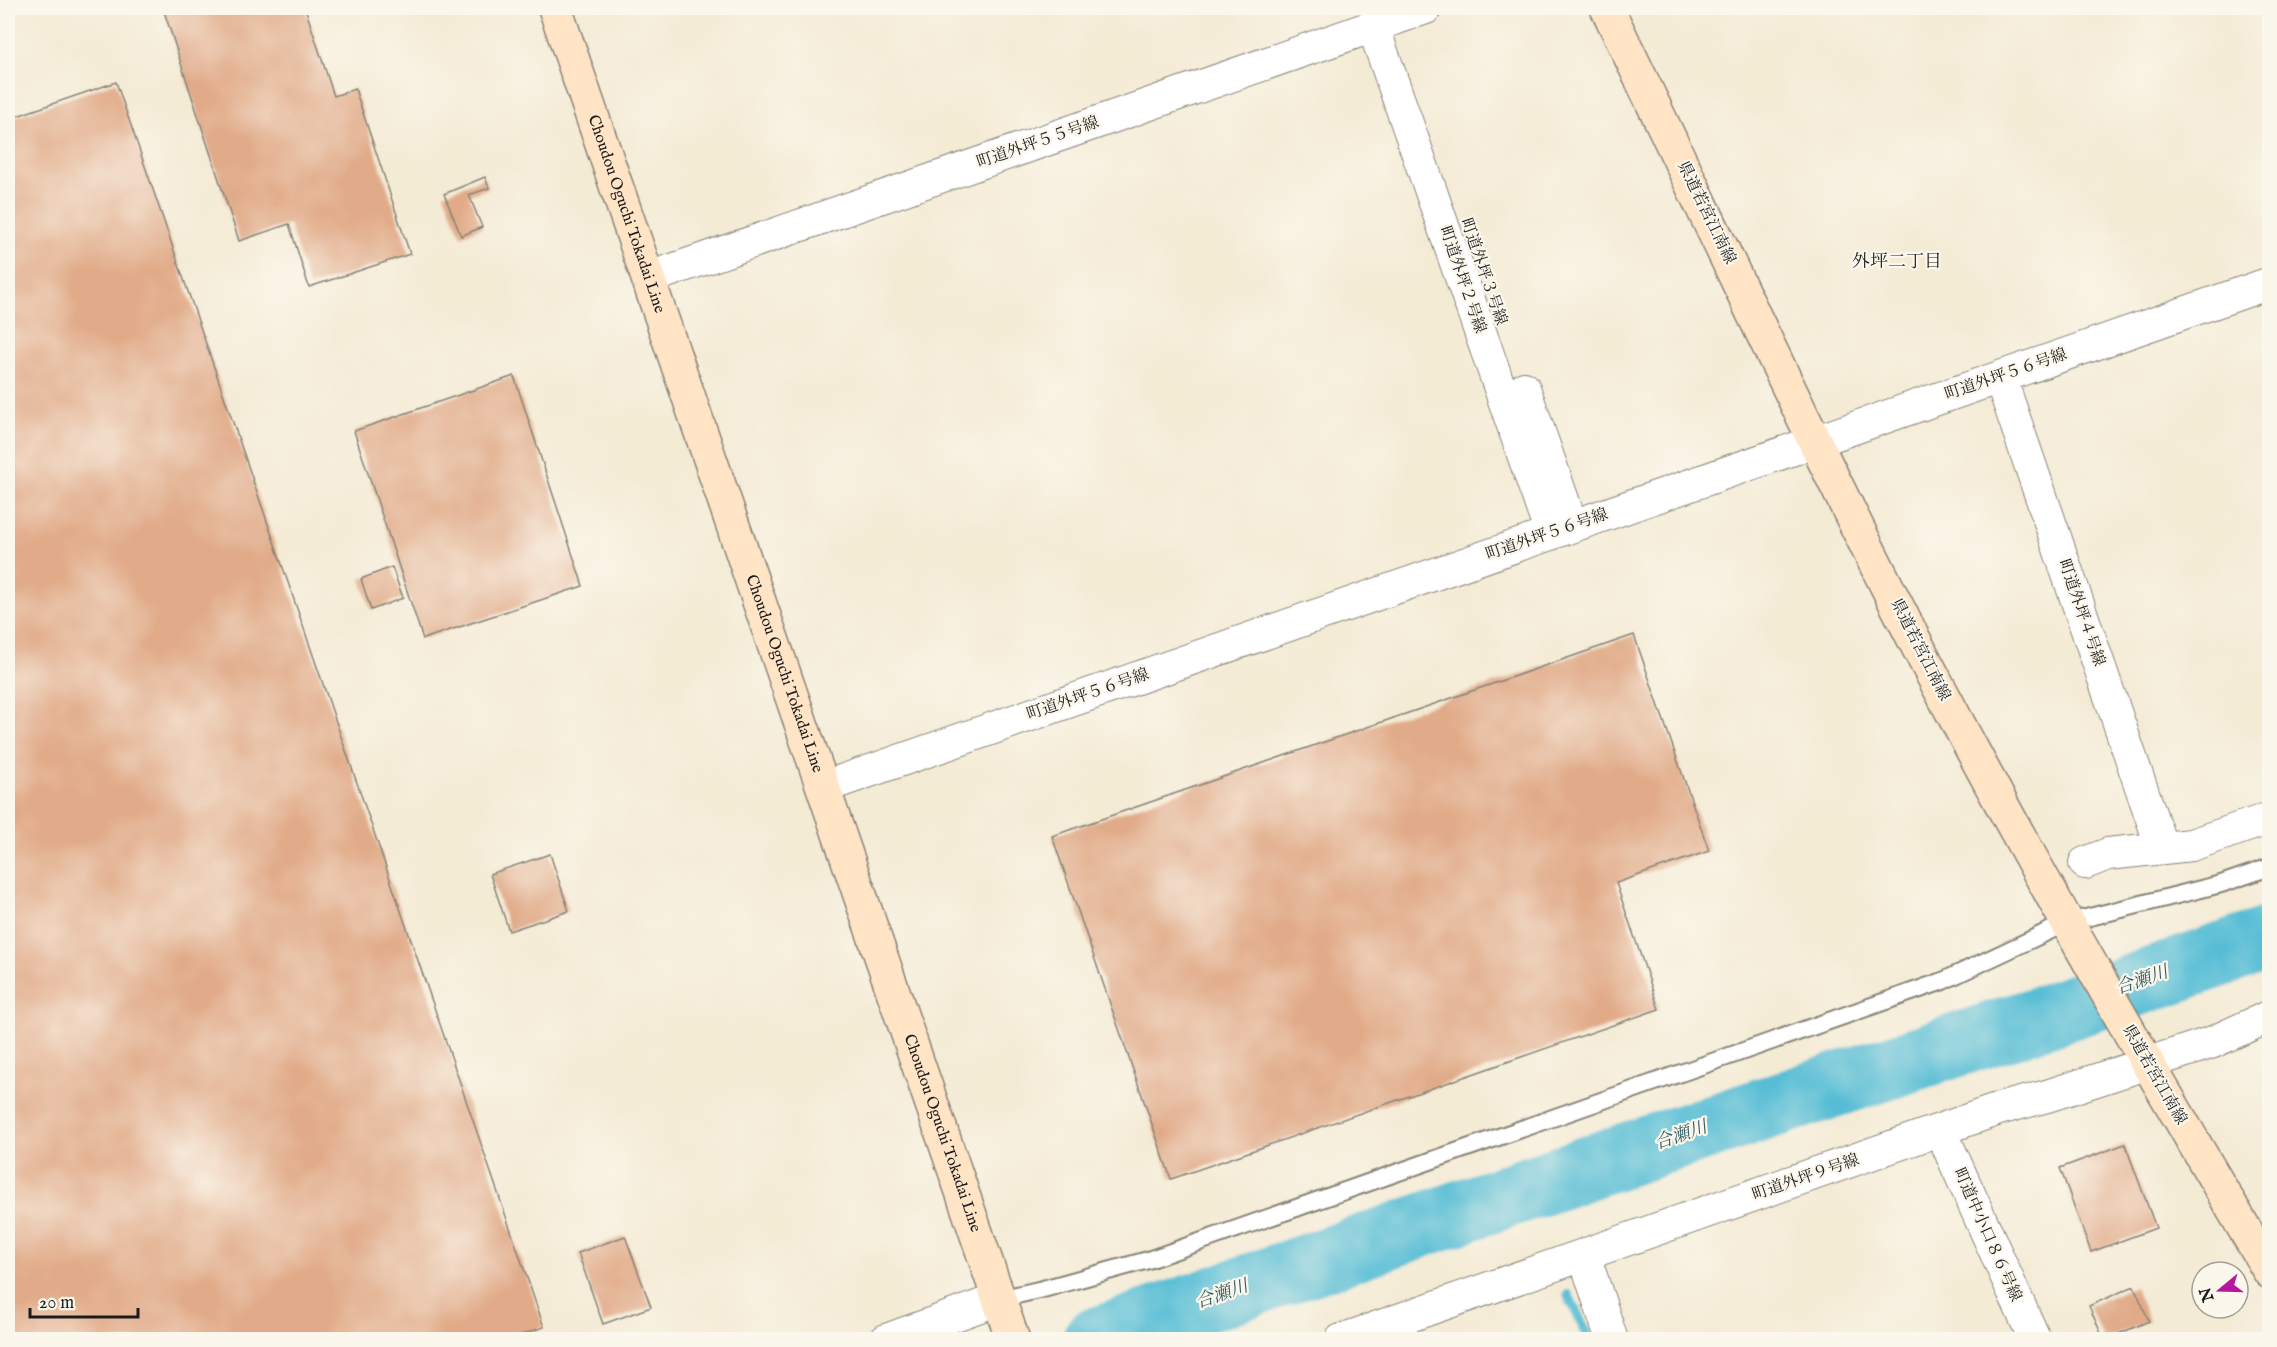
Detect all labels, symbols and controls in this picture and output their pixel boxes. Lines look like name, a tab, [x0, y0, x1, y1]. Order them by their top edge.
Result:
street label: Choudou Oguchi Tokadai Line	[583, 113, 669, 316]
street label: 町道外坪５５号線	[974, 113, 1102, 173]
street label: 県道若宮江南線	[1672, 158, 1740, 268]
street label: 町道外坪３号線	[1455, 216, 1511, 328]
street label: 町道外坪２号線	[1434, 224, 1490, 336]
district label: 外坪二丁目	[1852, 251, 1942, 274]
street label: 町道外坪５６号線	[1942, 345, 2070, 405]
street label: 町道外坪５６号線	[1483, 505, 1611, 565]
street label: 町道外坪４号線	[2053, 557, 2109, 669]
street label: Choudou Oguchi Tokadai Line	[741, 572, 827, 775]
street label: 県道若宮江南線	[1886, 596, 1954, 704]
street label: 町道外坪５６号線	[1024, 665, 1152, 725]
water label: 合瀬川	[2113, 961, 2173, 1001]
street label: 県道若宮江南線	[2117, 1021, 2191, 1129]
street label: Choudou Oguchi Tokadai Line	[899, 1032, 985, 1235]
water label: 合瀬川	[1652, 1116, 1712, 1156]
street label: 町道外坪９号線	[1750, 1150, 1862, 1206]
street label: 町道中小口８６号線	[1949, 1165, 2025, 1305]
north arrow	[2190, 1260, 2250, 1320]
water label: 合瀬川	[1193, 1275, 1253, 1315]
scale bar	[30, 1281, 138, 1319]
text: N	[2196, 1284, 2220, 1305]
text: 20 m	[39, 1292, 74, 1315]

